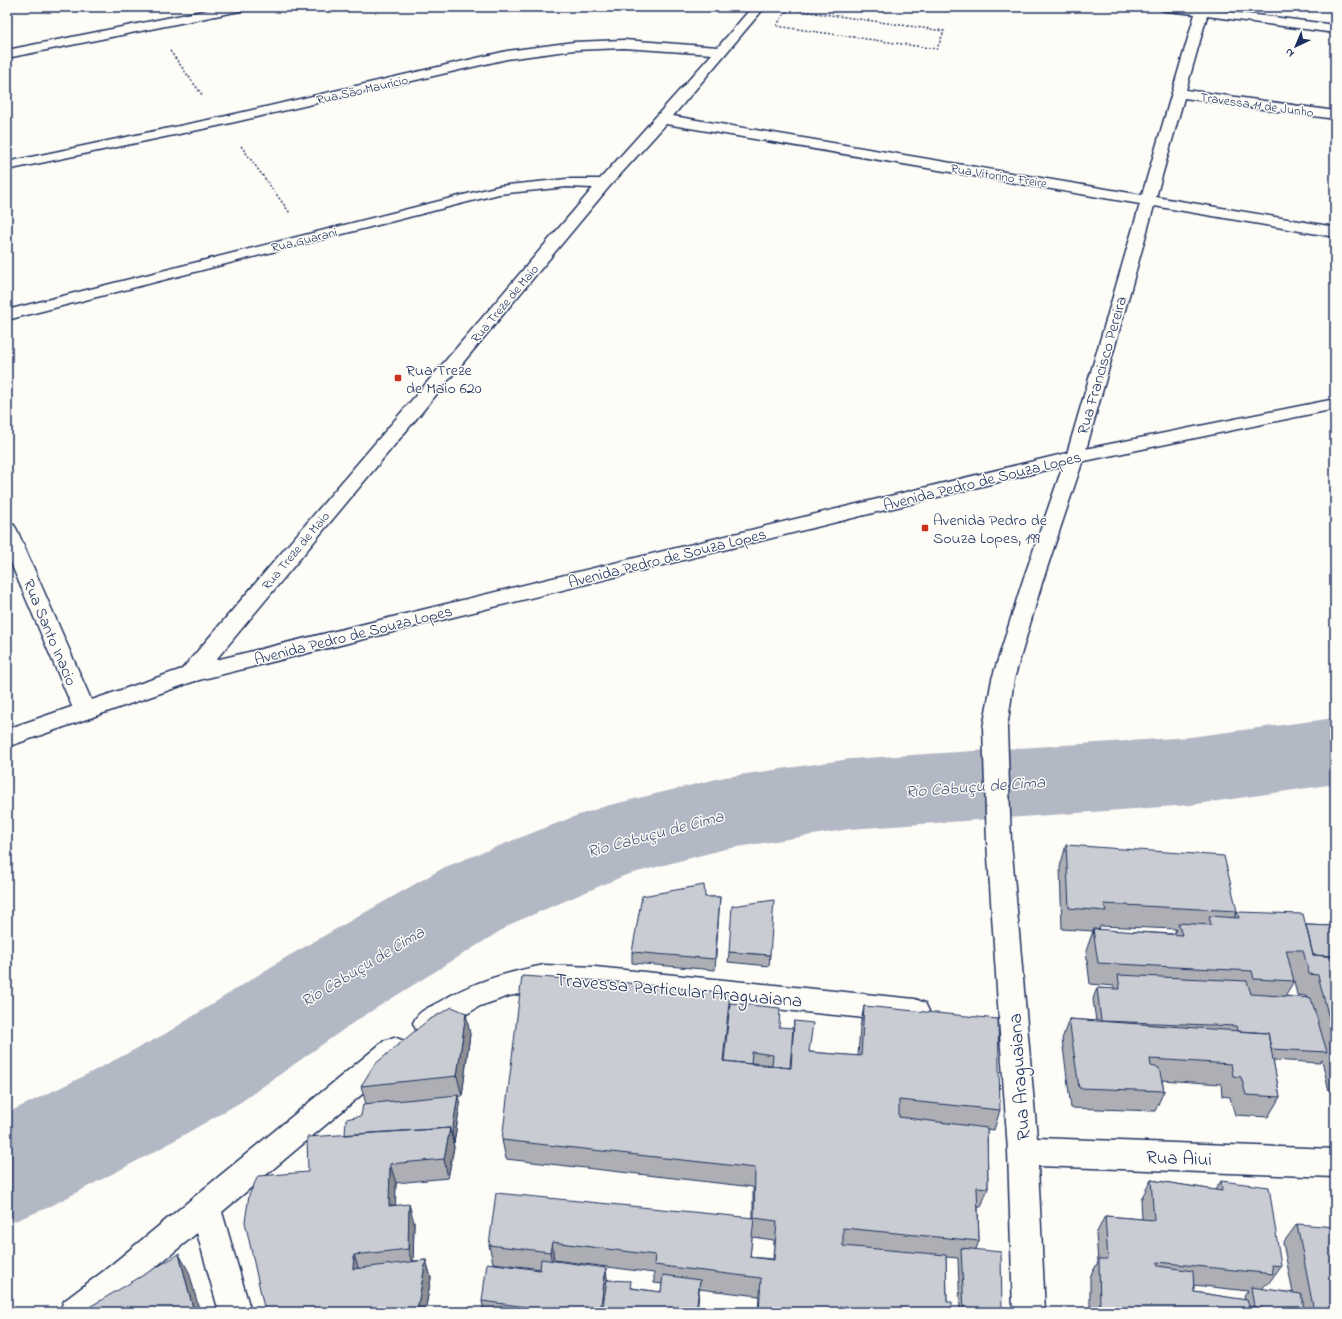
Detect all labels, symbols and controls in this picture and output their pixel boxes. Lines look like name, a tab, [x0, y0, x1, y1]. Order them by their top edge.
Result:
north arrow	[1276, 26, 1316, 66]
text: N	[1282, 44, 1298, 61]
street label: Rua São Maurício	[315, 71, 410, 110]
street label: Travessa 11 de Junho	[1199, 88, 1315, 123]
street label: Rua Vitorino Freire	[949, 159, 1048, 194]
street label: Rua Guarani	[269, 223, 339, 258]
street label: Rua Treze de Maio	[467, 260, 544, 347]
street label: Rua Francisco Pereira	[1072, 294, 1134, 437]
place label: Rua Treze de Maio 620	[406, 359, 482, 401]
marker: Rua Treze de Maio 620	[393, 373, 403, 383]
street label: Avenida Pedro de Souza Lopes	[881, 446, 1084, 518]
street label: Rua Treze de Maio	[258, 507, 335, 594]
place label: Avenida Pedro de Souza Lopes, 199	[933, 509, 1048, 551]
street label: Avenida Pedro de Souza Lopes	[566, 523, 769, 595]
marker: Avenida Pedro de Souza Lopes, 199	[920, 523, 930, 533]
street label: Rua Santo Inacio	[16, 576, 82, 690]
street label: Avenida Pedro de Souza Lopes	[252, 600, 455, 672]
water label: Rio Cabuçu de Cima	[904, 770, 1047, 805]
water label: Rio Cabuçu de Cima	[584, 804, 727, 865]
water label: Rio Cabuçu de Cima	[296, 920, 430, 1014]
street label: Travessa Particular Araguaiana	[554, 967, 803, 1018]
street label: Rua Araguaiana	[1003, 1012, 1040, 1141]
street label: Rua Aiui	[1146, 1145, 1212, 1174]

